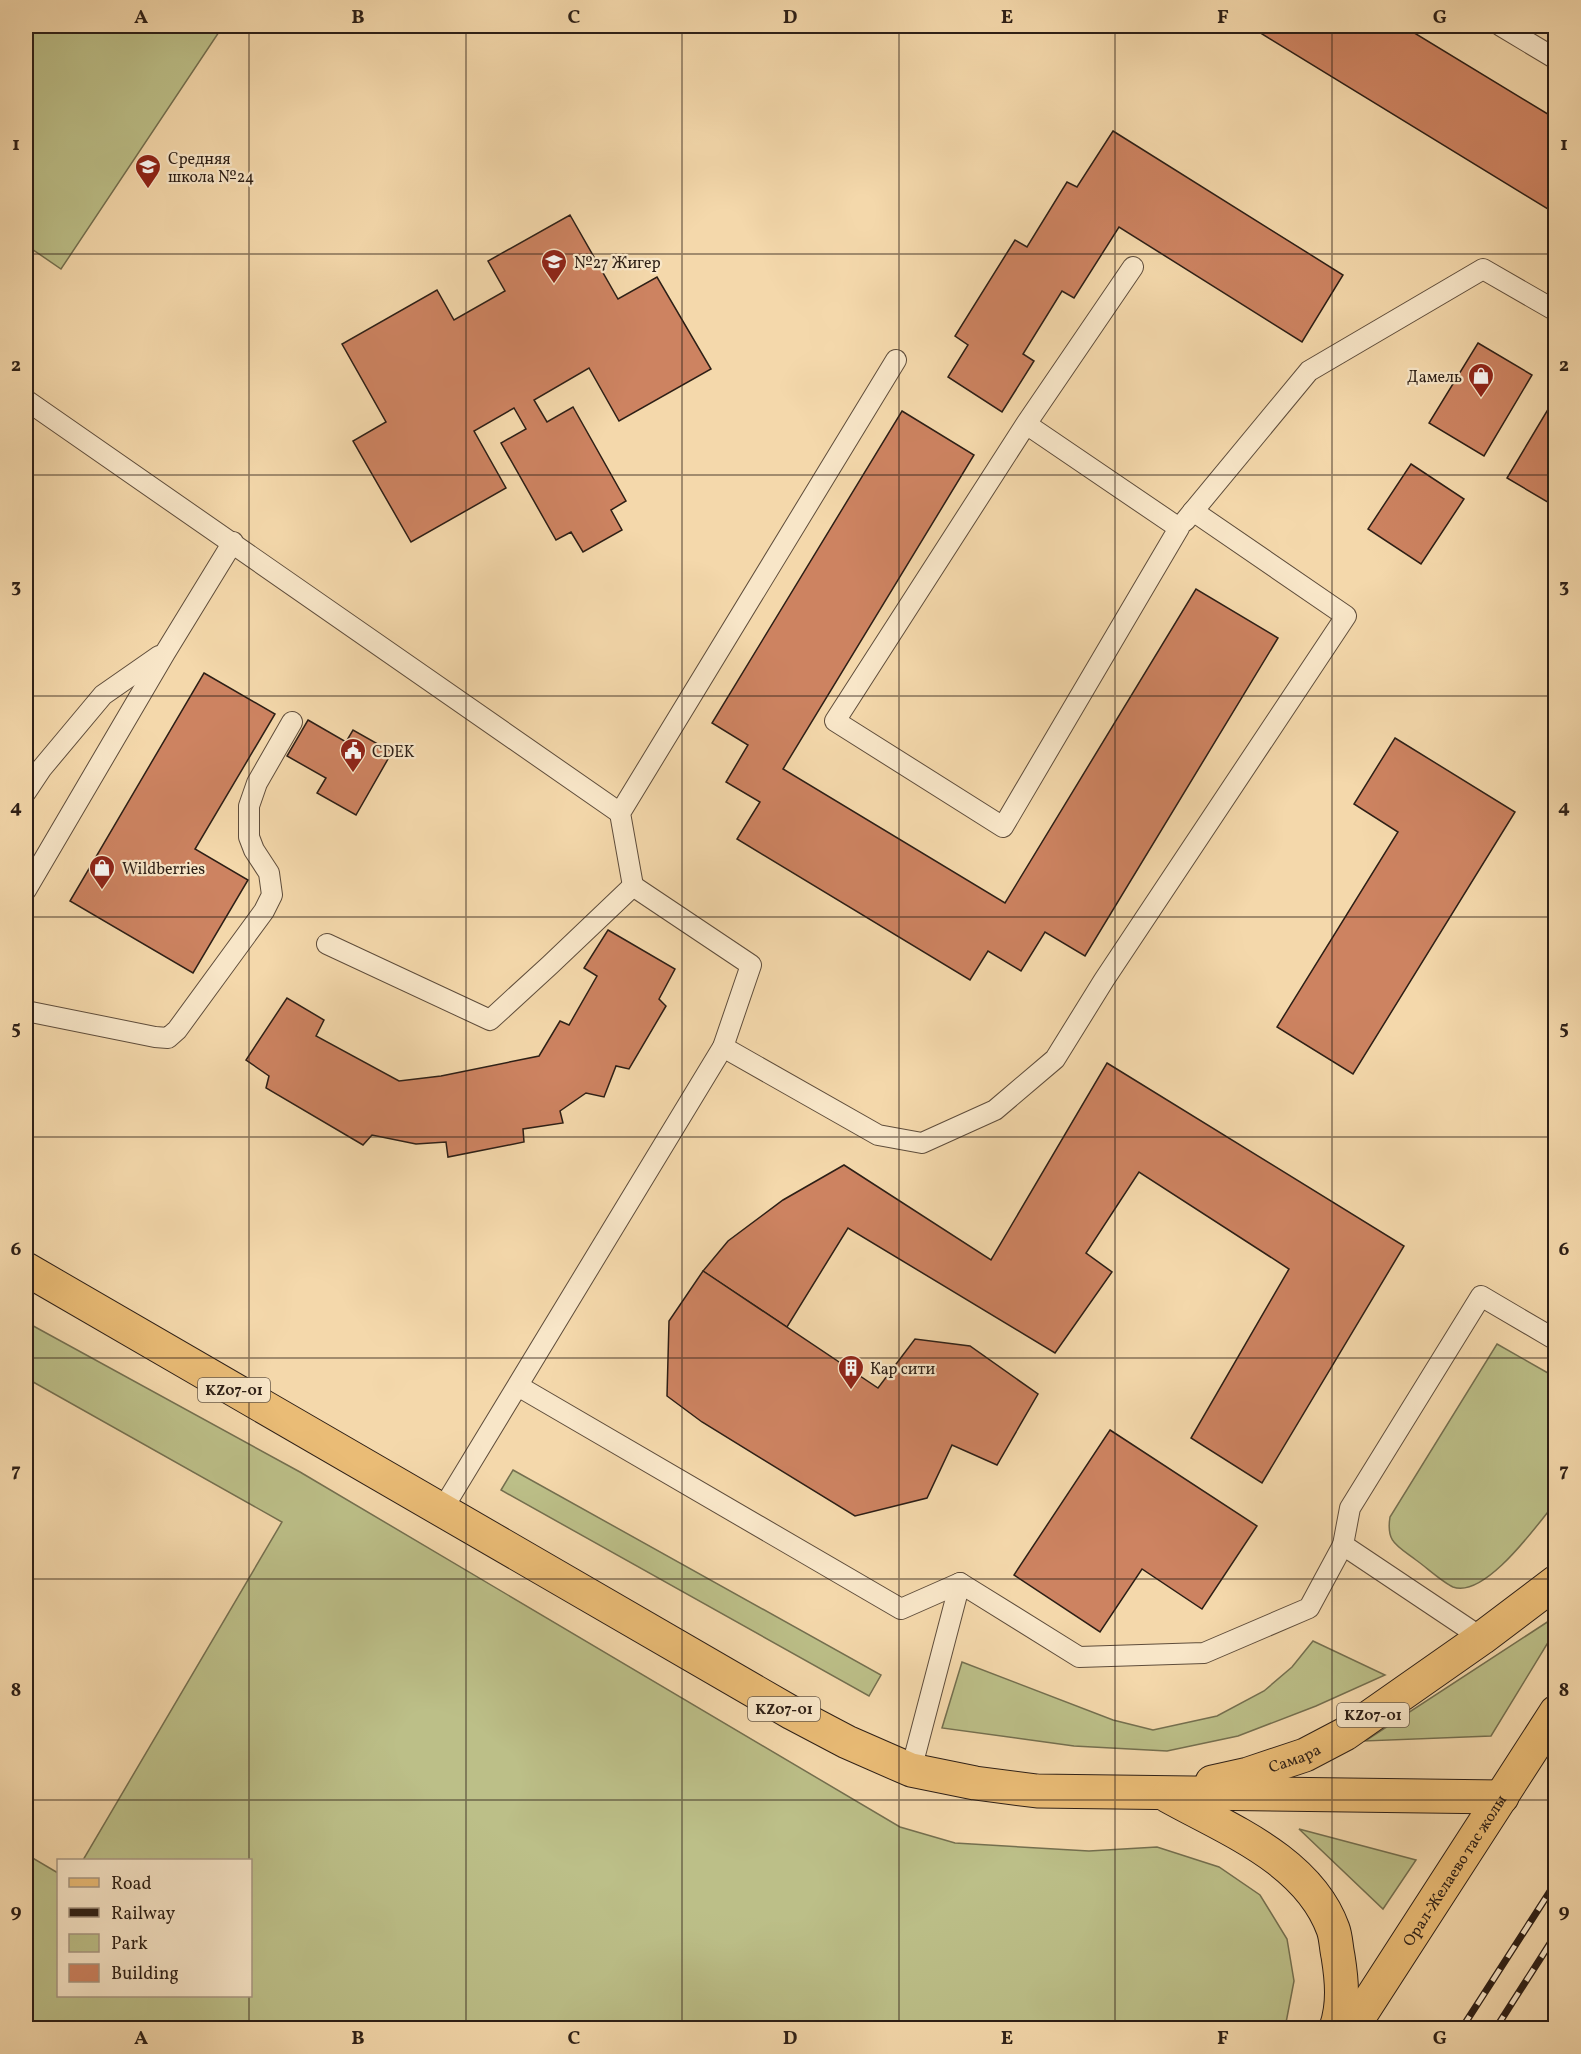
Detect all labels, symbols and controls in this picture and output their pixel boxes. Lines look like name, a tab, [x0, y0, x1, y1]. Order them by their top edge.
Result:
text: A	[134, 4, 148, 32]
text: B	[351, 4, 365, 32]
text: C	[568, 4, 581, 32]
text: D	[783, 4, 797, 32]
text: E	[1001, 4, 1013, 32]
text: F	[1217, 4, 1229, 32]
text: G	[1433, 4, 1447, 32]
text: 1	[12, 131, 20, 159]
text: 1	[1560, 131, 1568, 159]
place label: Средняя школа №24	[168, 149, 254, 189]
school or university icon: Средняя школа №24	[133, 152, 163, 190]
school or university icon: №27 Жигер	[539, 247, 569, 285]
place label: №27 Жигер	[574, 253, 661, 275]
text: 2	[11, 352, 21, 380]
text: 2	[1559, 352, 1569, 380]
shop icon: Дамель	[1466, 361, 1496, 399]
place label: Дамель	[1407, 367, 1462, 389]
text: 3	[11, 573, 21, 601]
text: 3	[1559, 573, 1569, 601]
public building icon: CDEK	[338, 736, 368, 774]
place label: CDEK	[372, 742, 415, 764]
text: 4	[10, 794, 22, 822]
text: 4	[1558, 794, 1570, 822]
shop icon: Wildberries	[87, 853, 117, 891]
place label: Wildberries	[122, 859, 205, 881]
text: 5	[11, 1015, 21, 1043]
text: 5	[1559, 1015, 1569, 1043]
text: 6	[11, 1236, 22, 1264]
text: 6	[1559, 1236, 1570, 1264]
building icon: Кар сити	[836, 1353, 866, 1391]
place label: Кар сити	[870, 1359, 936, 1381]
road number: KZ07-01	[198, 1378, 270, 1402]
text: 7	[11, 1457, 21, 1485]
text: 7	[1559, 1457, 1569, 1485]
text: 8	[11, 1677, 21, 1705]
text: 8	[1559, 1677, 1569, 1705]
road number: KZ07-01	[748, 1697, 820, 1721]
road number: KZ07-01	[1337, 1703, 1409, 1727]
street label: Самара	[1266, 1740, 1325, 1779]
street label: Орал-Желаево тас жолы	[1398, 1791, 1513, 1951]
legend	[57, 1859, 252, 1997]
text: Road	[111, 1872, 152, 1897]
text: 9	[10, 1898, 22, 1926]
text: 9	[1558, 1898, 1570, 1926]
text: Railway	[111, 1902, 175, 1927]
text: Park	[111, 1932, 148, 1957]
text: Building	[111, 1962, 179, 1987]
text: A	[134, 2025, 148, 2053]
text: B	[351, 2025, 365, 2053]
text: C	[568, 2025, 581, 2053]
text: D	[783, 2025, 797, 2053]
text: E	[1001, 2025, 1013, 2053]
text: F	[1217, 2025, 1229, 2053]
text: G	[1433, 2025, 1447, 2053]

